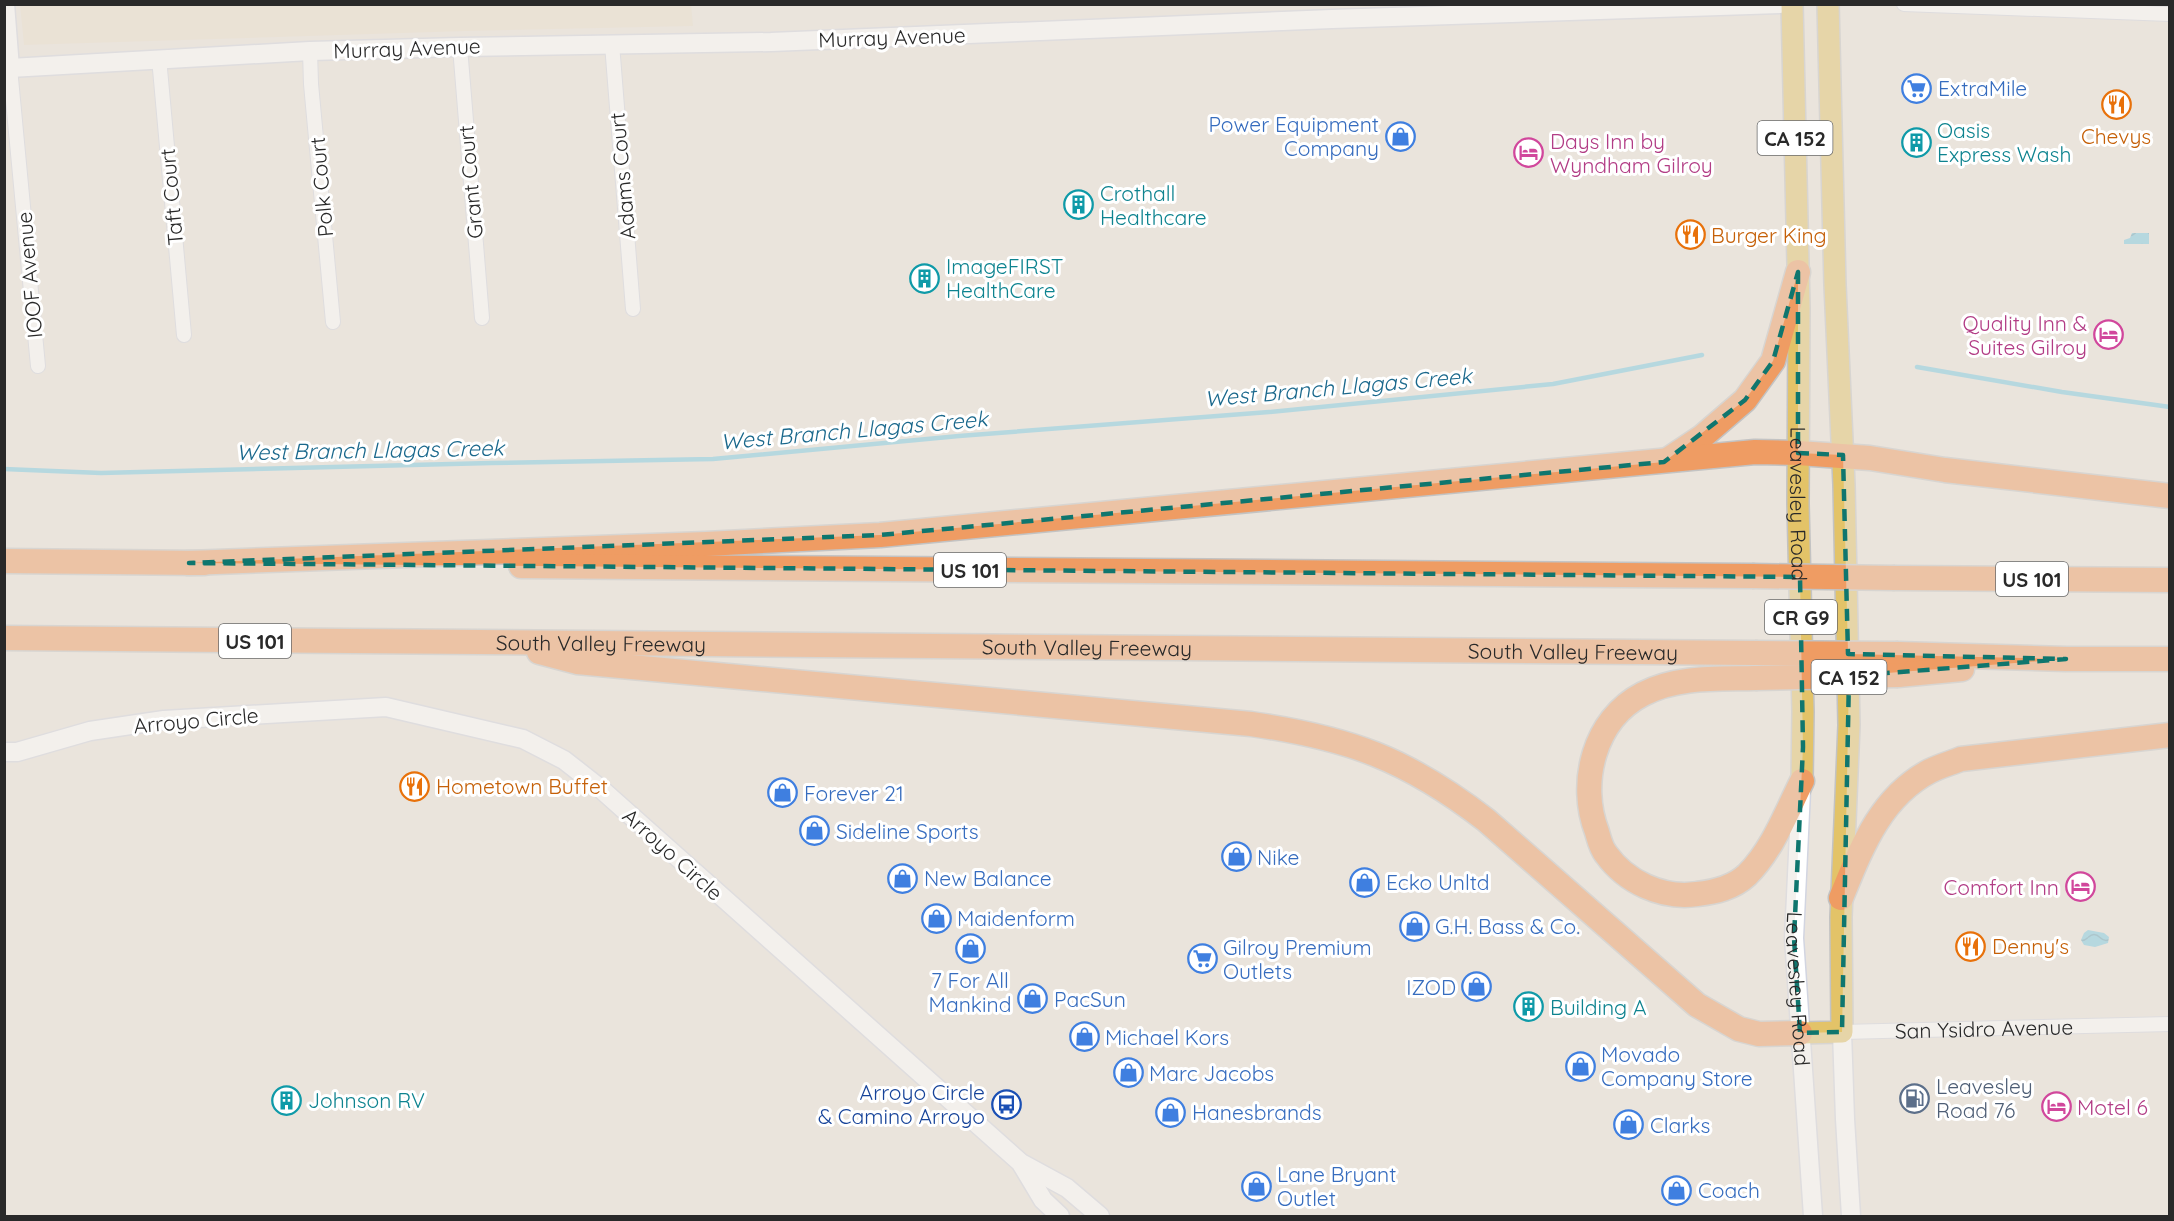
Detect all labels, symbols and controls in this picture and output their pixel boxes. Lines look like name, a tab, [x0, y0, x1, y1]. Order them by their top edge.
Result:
street label: Murray Avenue	[818, 21, 966, 53]
street label: Murray Avenue	[333, 32, 481, 64]
supermarket icon: ExtraMile	[1901, 72, 1933, 104]
place label: ExtraMile	[1938, 75, 2027, 101]
restaurant icon: Chevys	[2100, 89, 2132, 121]
street label: Adams Court	[604, 111, 640, 241]
place label: Power Equipment Company	[1209, 111, 1379, 161]
place label: Oasis Express Wash	[1937, 117, 2071, 167]
shop icon: Power Equipment Company	[1384, 120, 1416, 152]
road number: CA 152	[1758, 121, 1832, 155]
place label: Chevys	[2081, 123, 2151, 149]
street label: Grant Court	[452, 124, 488, 240]
building icon: Oasis Express Wash	[1900, 126, 1932, 158]
place label: Days Inn by Wyndham Gilroy	[1550, 128, 1713, 178]
street label: Polk Court	[304, 136, 338, 238]
hotel icon: Days Inn by Wyndham Gilroy	[1513, 137, 1545, 169]
street label: Taft Court	[154, 147, 188, 247]
place label: Crothall Healthcare	[1100, 180, 1207, 230]
building icon: Crothall Healthcare	[1063, 189, 1095, 221]
street label: IOOF Avenue	[11, 211, 47, 339]
restaurant icon: Burger King	[1674, 219, 1706, 251]
place label: Burger King	[1711, 222, 1827, 248]
place label: ImageFIRST HealthCare	[946, 253, 1063, 303]
building icon: ImageFIRST HealthCare	[909, 262, 941, 294]
place label: Quality Inn & Suites Gilroy	[1962, 310, 2087, 360]
hotel icon: Quality Inn & Suites Gilroy	[2092, 319, 2124, 351]
water label: West Branch Llagas Creek	[1203, 361, 1475, 413]
water label: West Branch Llagas Creek	[719, 404, 991, 456]
street label: Leavesley Road	[1785, 427, 1813, 581]
water label: West Branch Llagas Creek	[236, 434, 506, 466]
road number: US 101	[934, 553, 1006, 587]
road number: US 101	[1996, 562, 2068, 596]
road number: CR G9	[1765, 600, 1837, 634]
road number: US 101	[219, 624, 291, 658]
street label: South Valley Freeway	[496, 629, 706, 657]
street label: South Valley Freeway	[982, 633, 1192, 661]
street label: South Valley Freeway	[1468, 638, 1678, 665]
road number: CA 152	[1812, 660, 1886, 694]
street label: Arroyo Circle	[132, 702, 260, 738]
restaurant icon: Hometown Buffet	[399, 770, 431, 802]
place label: Hometown Buffet	[436, 773, 608, 799]
shop icon: Forever 21	[767, 777, 799, 809]
place label: Forever 21	[804, 780, 904, 806]
street label: Arroyo Circle	[618, 802, 728, 906]
shop icon: Sideline Sports	[799, 815, 831, 847]
place label: Sideline Sports	[836, 818, 979, 844]
shop icon: Nike	[1220, 841, 1252, 873]
place label: Nike	[1257, 844, 1299, 870]
shop icon: New Balance	[887, 862, 919, 894]
place label: New Balance	[924, 865, 1052, 891]
shop icon: Ecko Unltd	[1349, 866, 1381, 898]
place label: Ecko Unltd	[1386, 869, 1490, 895]
hotel icon: Comfort Inn	[2064, 871, 2096, 903]
place label: Comfort Inn	[1944, 874, 2059, 900]
shop icon: Maidenform	[920, 902, 952, 934]
place label: Maidenform	[957, 905, 1075, 931]
shop icon: G.H. Bass & Co.	[1398, 910, 1430, 942]
street label: Leavesley Road	[1781, 911, 1816, 1067]
place label: G.H. Bass & Co.	[1435, 913, 1580, 939]
restaurant icon: Denny's	[1955, 930, 1987, 962]
shop icon: 7 For All Mankind	[954, 933, 986, 965]
place label: Denny's	[1992, 933, 2069, 959]
place label: Gilroy Premium Outlets	[1223, 934, 1372, 984]
supermarket icon: Gilroy Premium Outlets	[1186, 943, 1218, 975]
place label: 7 For All Mankind	[929, 967, 1011, 1017]
shop icon: IZOD	[1461, 971, 1493, 1003]
place label: IZOD	[1406, 974, 1456, 1000]
shop icon: PacSun	[1017, 983, 1049, 1015]
place label: PacSun	[1054, 986, 1126, 1012]
building icon: Building A	[1513, 991, 1545, 1023]
place label: Building A	[1550, 994, 1647, 1020]
street label: San Ysidro Avenue	[1894, 1013, 2073, 1044]
shop icon: Michael Kors	[1068, 1021, 1100, 1053]
place label: Michael Kors	[1105, 1024, 1229, 1050]
place label: Movado Company Store	[1601, 1041, 1753, 1091]
shop icon: Movado Company Store	[1564, 1050, 1596, 1082]
shop icon: Marc Jacobs	[1112, 1057, 1144, 1089]
place label: Marc Jacobs	[1149, 1060, 1274, 1086]
place label: Leavesley Road 76	[1936, 1073, 2033, 1123]
place label: Arroyo Circle & Camino Arroyo	[818, 1079, 985, 1129]
fuel station icon: Leavesley Road 76	[1899, 1082, 1931, 1114]
building icon: Johnson RV	[271, 1084, 303, 1116]
place label: Johnson RV	[308, 1087, 425, 1113]
bus stop icon: Arroyo Circle & Camino Arroyo	[990, 1088, 1022, 1120]
hotel icon: Motel 6	[2040, 1091, 2072, 1123]
place label: Motel 6	[2077, 1094, 2148, 1120]
shop icon: Hanesbrands	[1155, 1096, 1187, 1128]
place label: Hanesbrands	[1192, 1099, 1322, 1125]
shop icon: Clarks	[1613, 1109, 1645, 1141]
place label: Clarks	[1650, 1112, 1710, 1138]
place label: Lane Bryant Outlet	[1277, 1161, 1396, 1211]
shop icon: Lane Bryant Outlet	[1240, 1170, 1272, 1202]
shop icon: Coach	[1661, 1174, 1693, 1206]
place label: Coach	[1698, 1177, 1760, 1203]

